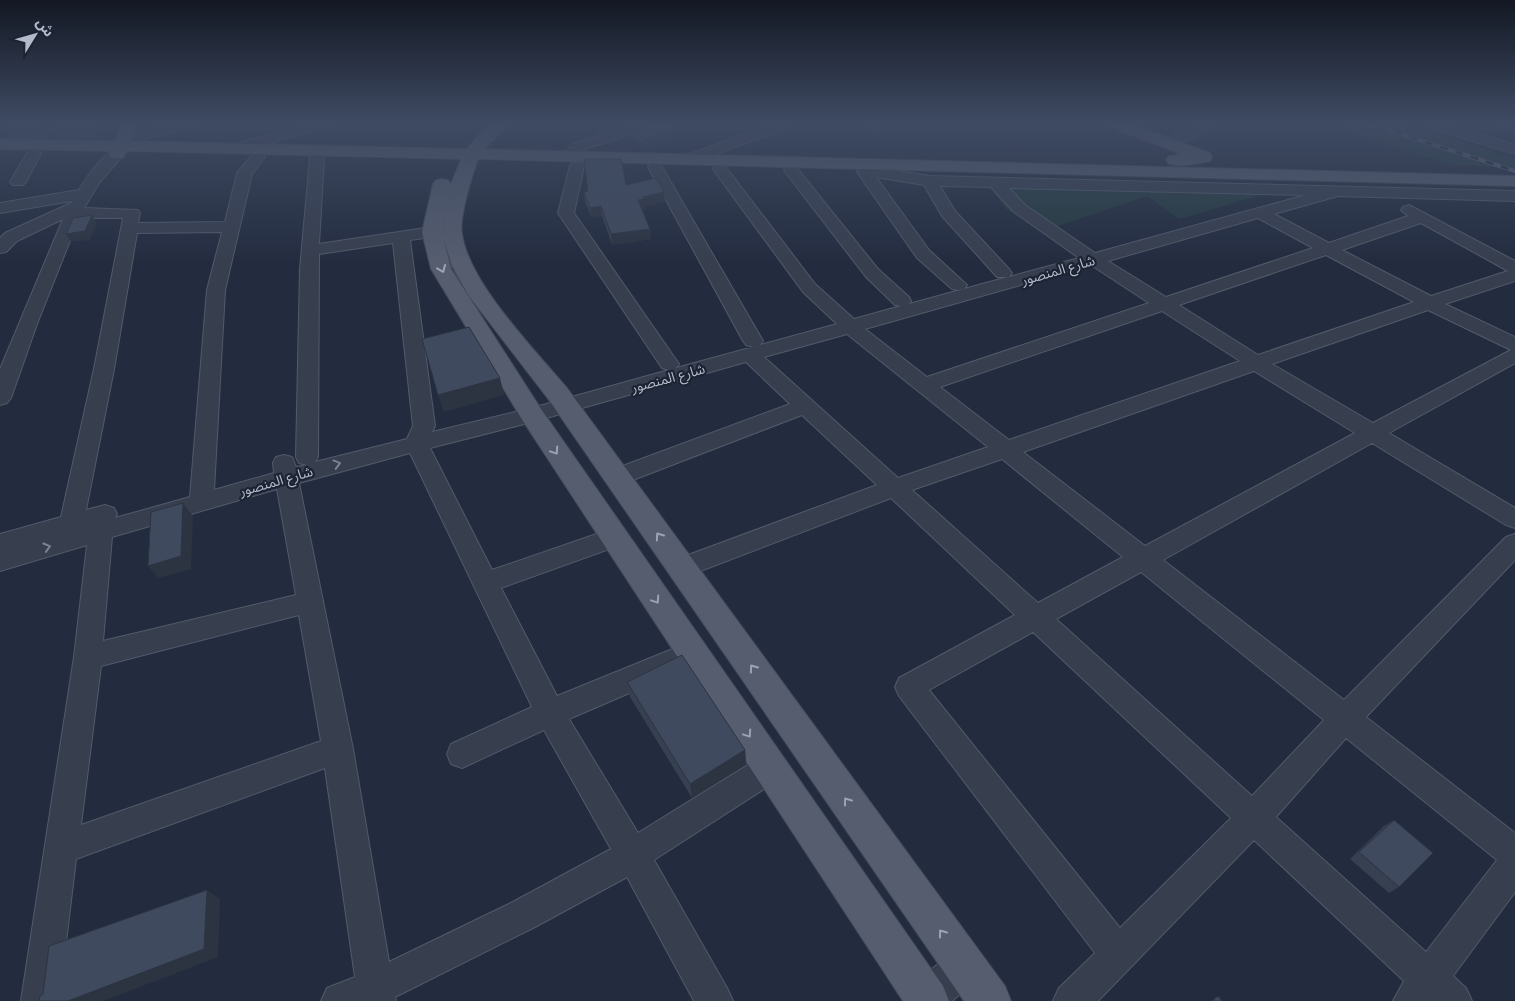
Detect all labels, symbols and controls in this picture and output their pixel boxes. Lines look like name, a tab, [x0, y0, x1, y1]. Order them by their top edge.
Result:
north arrow	[10, 10, 60, 60]
text: ش	[32, 14, 58, 40]
street label: شارع المنصور	[1018, 251, 1098, 291]
one-way arrow	[436, 264, 446, 272]
street label: شارع المنصور	[628, 359, 707, 399]
one-way arrow	[549, 446, 559, 455]
one-way arrow	[333, 459, 342, 470]
street label: شارع المنصور	[236, 462, 316, 502]
one-way arrow	[656, 532, 665, 542]
one-way arrow	[42, 543, 50, 553]
one-way arrow	[650, 594, 659, 604]
one-way arrow	[750, 664, 759, 674]
one-way arrow	[741, 729, 751, 738]
one-way arrow	[844, 797, 853, 806]
one-way arrow	[939, 929, 948, 939]

